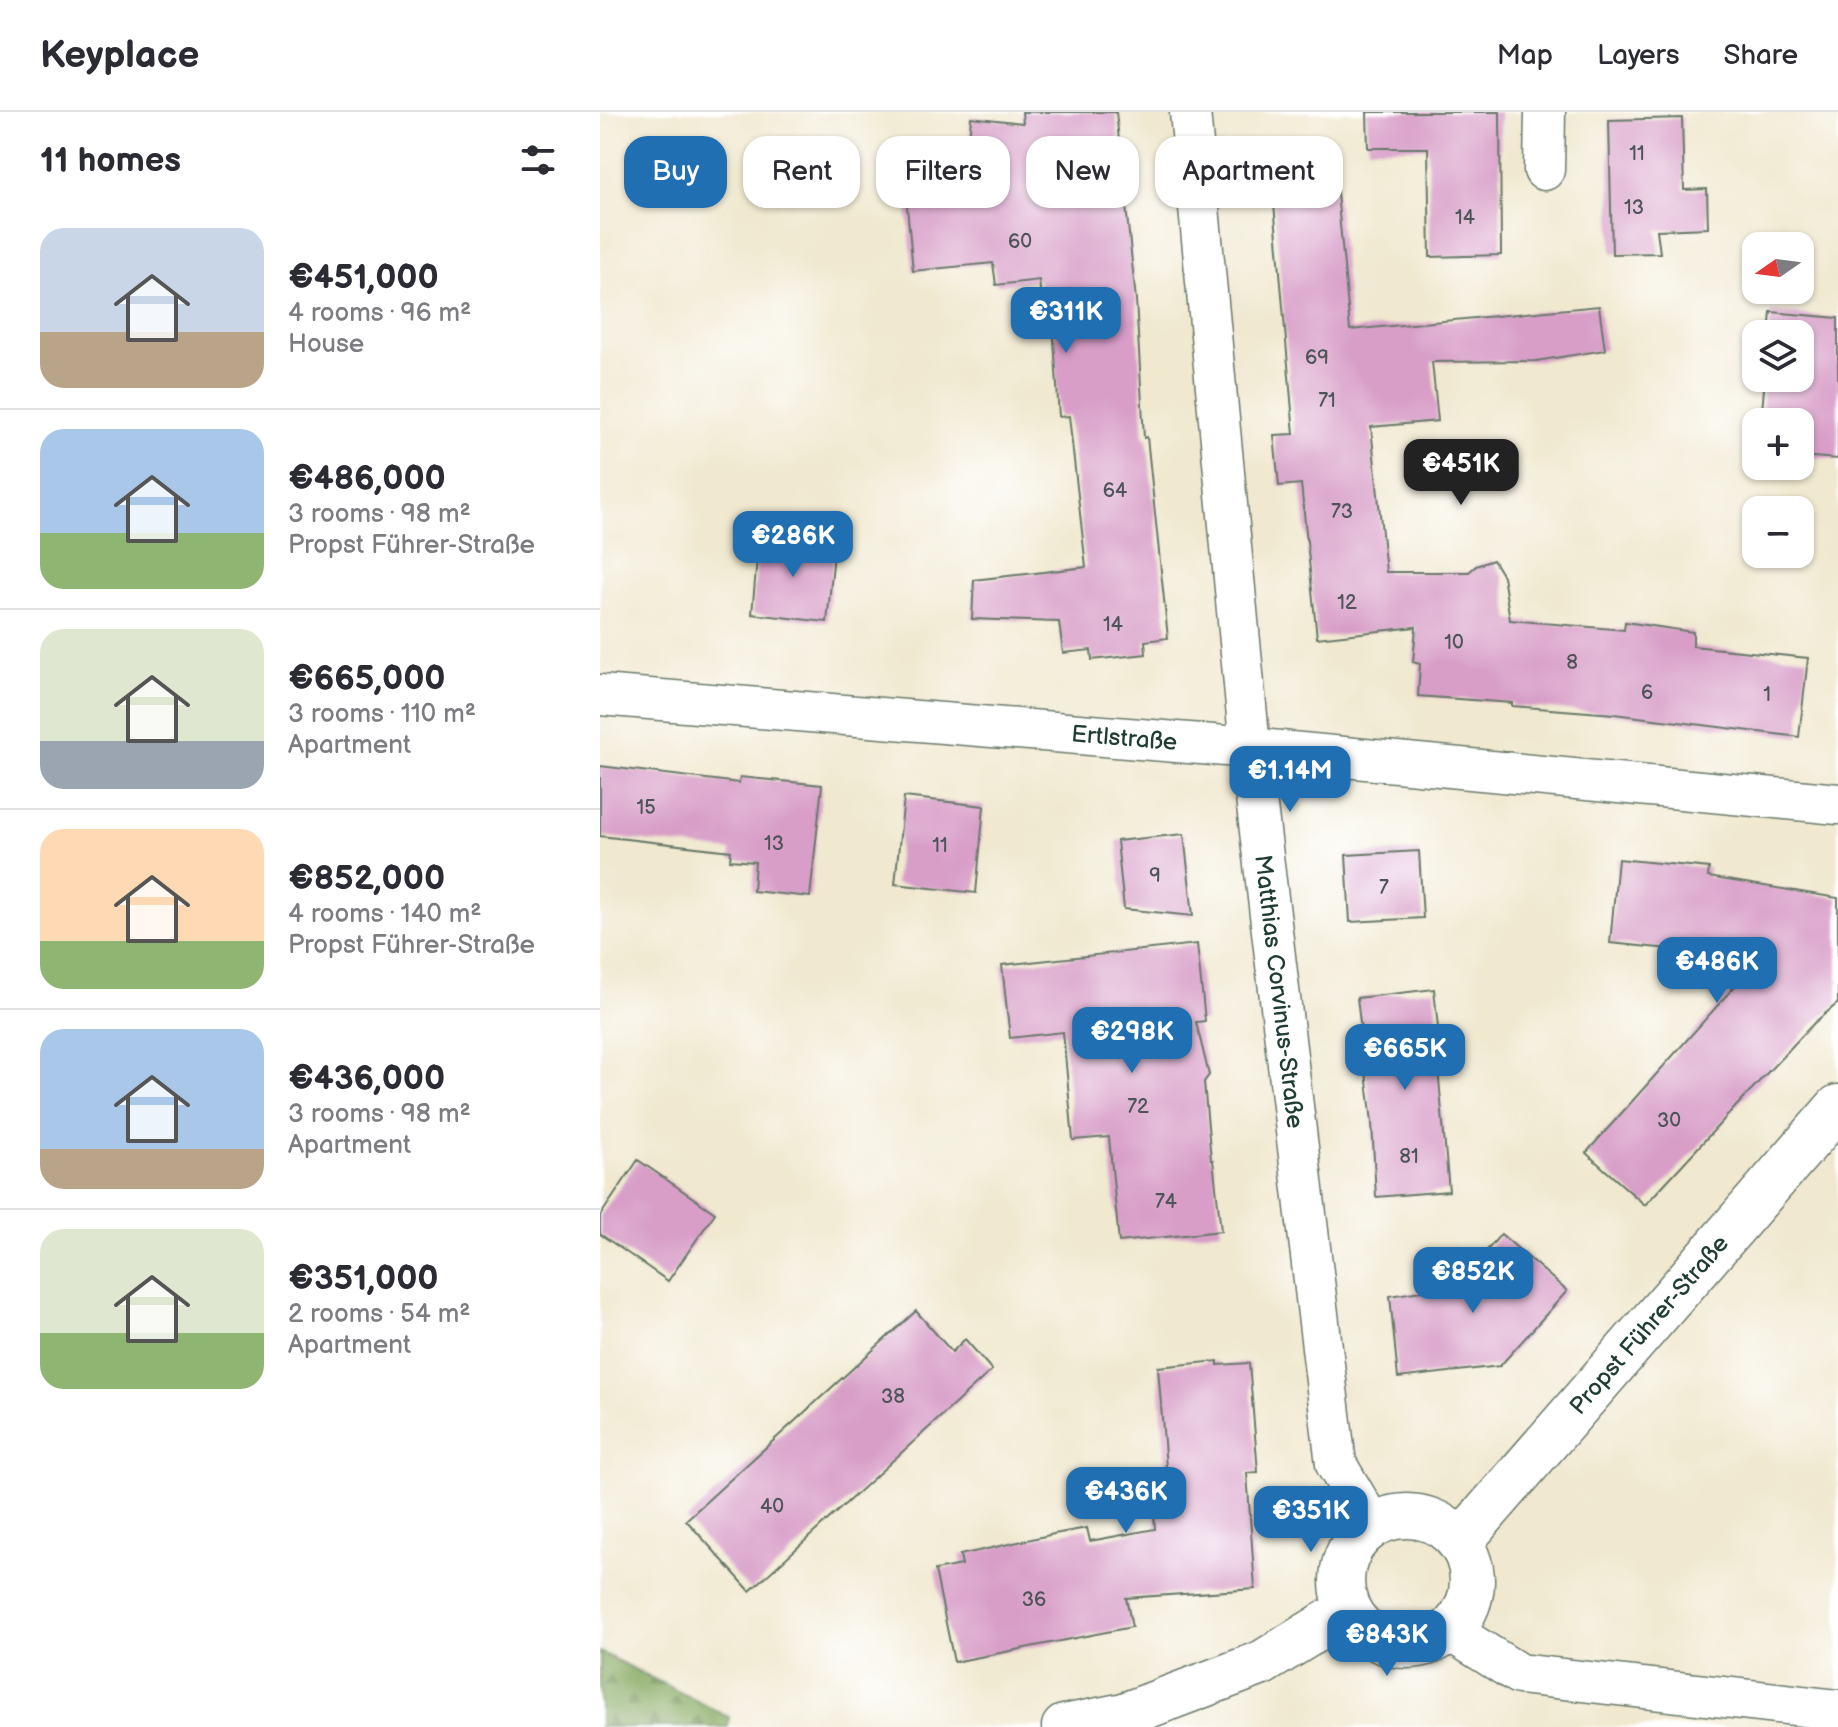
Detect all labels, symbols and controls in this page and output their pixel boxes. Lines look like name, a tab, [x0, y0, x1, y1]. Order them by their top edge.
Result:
text: Keyplace	[40, 33, 199, 78]
text: Map	[1497, 39, 1553, 72]
text: Layers	[1597, 39, 1680, 72]
text: Share	[1724, 39, 1798, 72]
chip: Buy	[624, 136, 727, 208]
chip: Rent	[743, 136, 860, 208]
chip: Filters	[876, 136, 1010, 208]
chip: New	[1026, 136, 1139, 208]
chip: Apartment	[1155, 136, 1343, 208]
icon: filters	[516, 138, 560, 182]
text: 11 homes	[40, 140, 181, 181]
house number: 11	[1629, 142, 1645, 166]
house number: 13	[1624, 196, 1644, 220]
house number: 14	[1455, 206, 1475, 230]
house number: 60	[1008, 230, 1032, 254]
north arrow	[1742, 232, 1814, 304]
map controls	[1742, 232, 1814, 568]
text: €451,000	[288, 257, 439, 298]
icon: home	[104, 260, 200, 356]
pin: €311K	[1010, 287, 1122, 355]
text: €311K	[1029, 297, 1103, 328]
text: 4 rooms · 96 m²	[288, 298, 471, 329]
button: layers	[1742, 320, 1814, 392]
text: House	[288, 329, 364, 360]
house number: 69	[1305, 346, 1329, 370]
house number: 71	[1318, 389, 1336, 413]
button: +	[1742, 408, 1814, 480]
pin: €451K	[1405, 439, 1517, 507]
text: €451K	[1422, 449, 1500, 480]
text: €486,000	[288, 458, 446, 499]
icon: home	[104, 461, 200, 557]
house number: 64	[1103, 479, 1127, 503]
button: −	[1742, 496, 1814, 568]
text: 3 rooms · 98 m²	[288, 499, 471, 530]
house number: 73	[1331, 500, 1353, 524]
pin: €286K	[737, 511, 849, 579]
text: €286K	[751, 521, 835, 552]
text: Propst Führer-Straße	[288, 530, 535, 561]
house number: 12	[1337, 591, 1357, 615]
house number: 14	[1103, 613, 1123, 637]
house number: 10	[1444, 631, 1464, 655]
house number: 8	[1566, 651, 1578, 675]
text: €665,000	[288, 658, 446, 699]
icon: home	[104, 661, 200, 757]
house number: 6	[1641, 681, 1653, 705]
house number: 1	[1763, 683, 1771, 707]
text: 3 rooms · 110 m²	[288, 699, 476, 730]
street label: Ertlstraße	[1070, 719, 1178, 757]
text: Apartment	[288, 730, 411, 761]
pin: €1.14M	[1225, 746, 1355, 814]
text: €1.14M	[1248, 756, 1332, 787]
house number: 15	[636, 796, 656, 820]
house number: 13	[764, 832, 784, 856]
house number: 11	[932, 834, 948, 858]
street label: Matthias Corvinus-Straße	[1248, 853, 1310, 1130]
text: €852,000	[288, 858, 445, 899]
icon: home	[104, 861, 200, 957]
house number: 9	[1149, 864, 1161, 888]
house number: 7	[1379, 876, 1389, 900]
text: 4 rooms · 140 m²	[288, 899, 482, 930]
text: Propst Führer-Straße	[288, 930, 535, 961]
pin: €486K	[1661, 937, 1773, 1005]
text: €486K	[1675, 947, 1759, 978]
pin: €298K	[1076, 1007, 1188, 1075]
text: €298K	[1090, 1017, 1174, 1048]
pin: €665K	[1349, 1024, 1461, 1092]
text: €665K	[1363, 1034, 1447, 1065]
text: €436,000	[288, 1058, 445, 1099]
icon: home	[104, 1061, 200, 1157]
house number: 72	[1127, 1095, 1149, 1119]
text: 3 rooms · 98 m²	[288, 1099, 471, 1130]
house number: 30	[1657, 1109, 1681, 1133]
text: Apartment	[288, 1130, 411, 1161]
house number: 81	[1399, 1145, 1419, 1169]
house number: 74	[1155, 1190, 1177, 1214]
street label: Propst Führer-Straße	[1564, 1229, 1735, 1420]
pin: €852K	[1417, 1247, 1529, 1315]
text: €852K	[1431, 1257, 1515, 1288]
text: €351,000	[288, 1258, 439, 1299]
icon: home	[104, 1261, 200, 1357]
text: 2 rooms · 54 m²	[288, 1299, 471, 1330]
text: Apartment	[288, 1330, 411, 1361]
house number: 38	[881, 1385, 905, 1409]
pin: €436K	[1070, 1467, 1182, 1535]
text: €436K	[1084, 1477, 1168, 1508]
pin: €351K	[1255, 1486, 1367, 1554]
house number: 40	[760, 1495, 784, 1519]
text: €351K	[1272, 1496, 1350, 1527]
house number: 36	[1022, 1588, 1046, 1612]
pin: €843K	[1331, 1610, 1443, 1678]
text: €843K	[1345, 1620, 1429, 1651]

